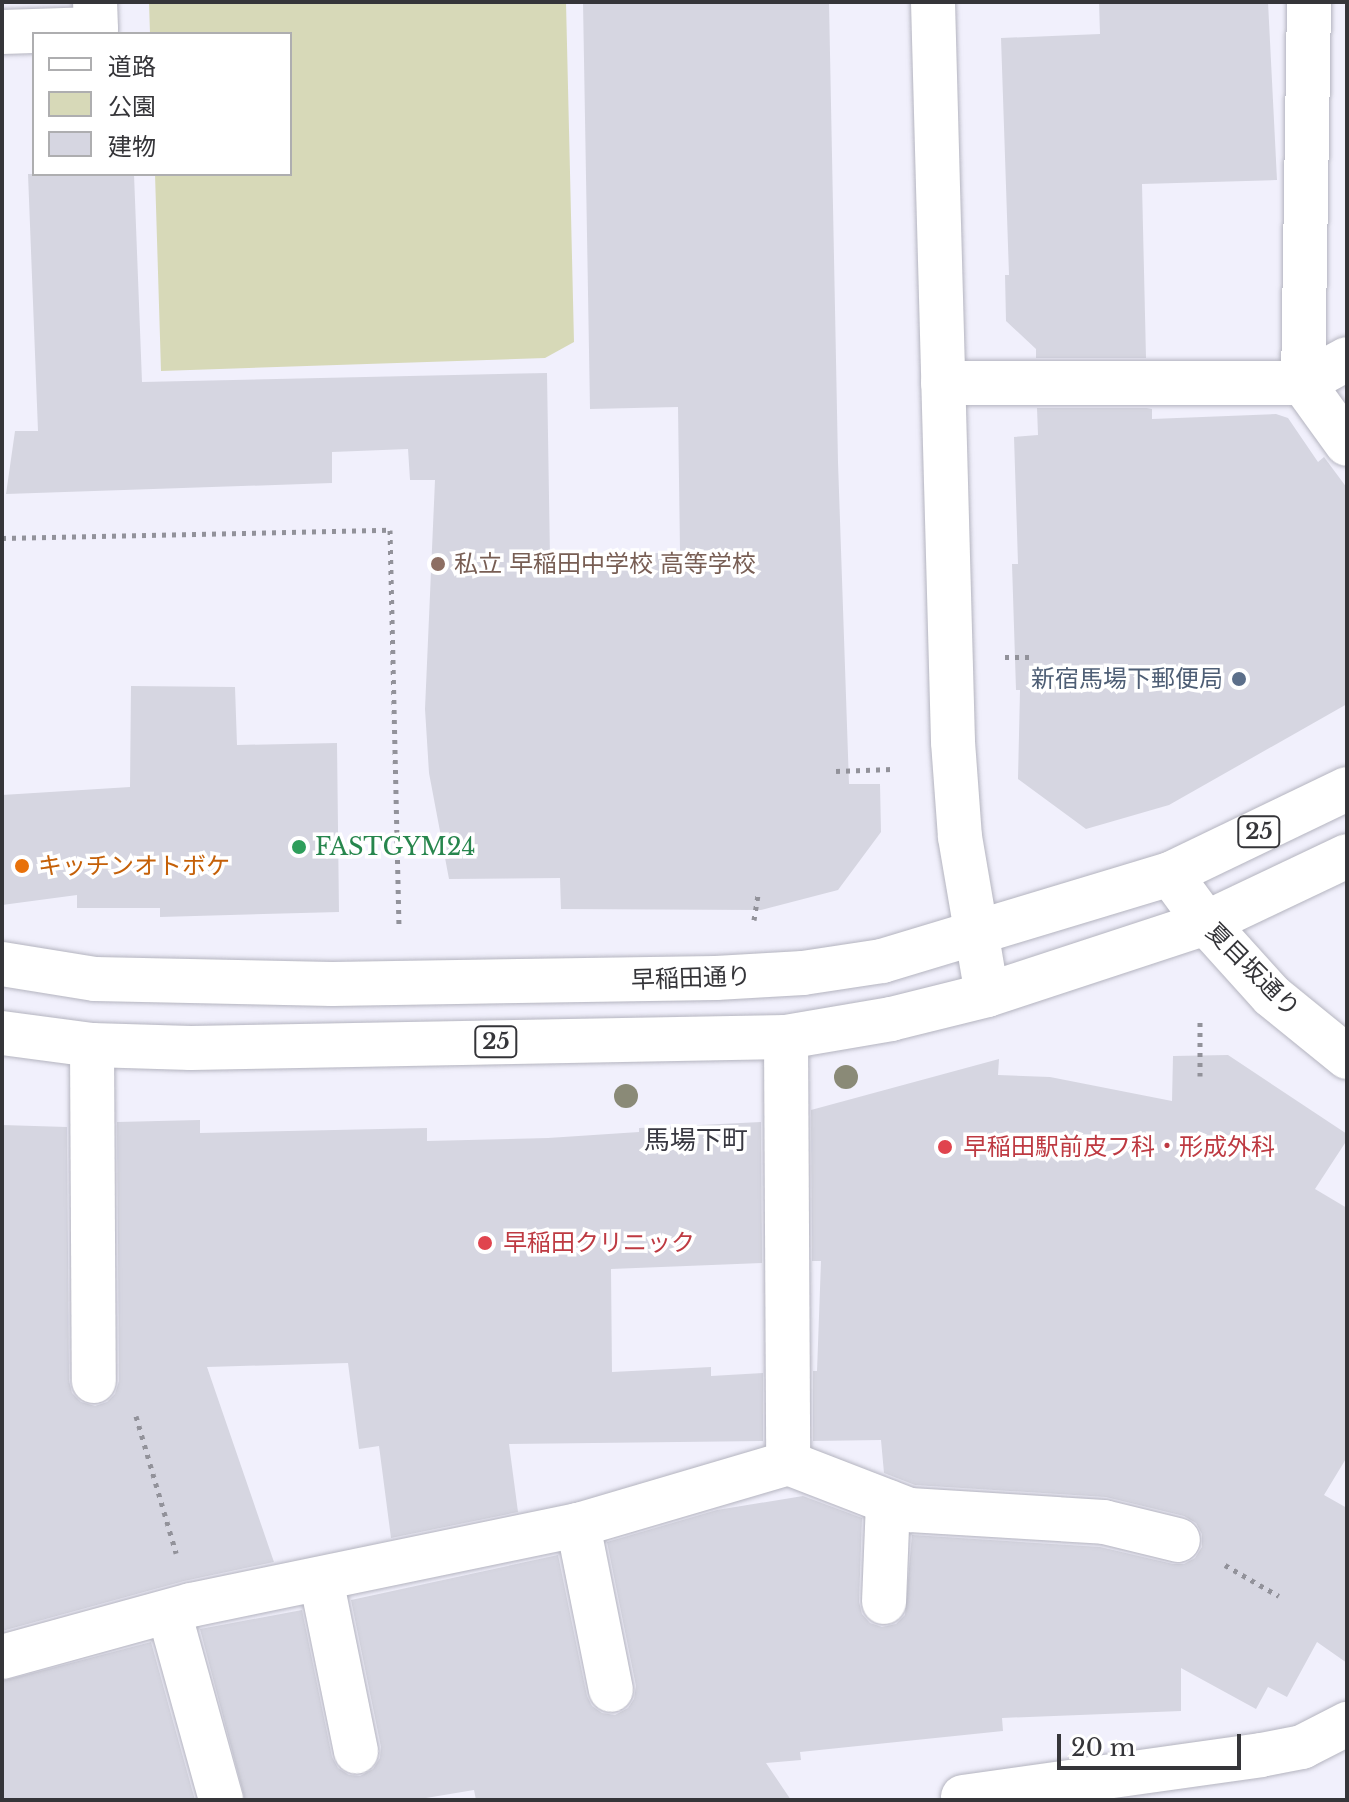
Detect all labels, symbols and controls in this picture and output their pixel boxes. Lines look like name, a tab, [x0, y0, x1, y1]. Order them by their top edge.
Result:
legend	[32, 32, 292, 176]
text: 道路	[108, 52, 156, 81]
text: 公園	[108, 92, 156, 121]
text: 建物	[108, 132, 156, 161]
place label: 私立 早稲田中学校 高等学校	[454, 550, 756, 578]
marker: 私立 早稲田中学校 高等学校	[429, 555, 447, 573]
place label: 新宿馬場下郵便局	[1031, 665, 1223, 693]
marker: 新宿馬場下郵便局	[1230, 670, 1248, 688]
road number: 25	[1237, 814, 1281, 850]
place label: FASTGYM24	[315, 833, 476, 861]
marker: FASTGYM24	[290, 838, 308, 856]
place label: キッチンオトボケ	[38, 852, 230, 880]
marker: キッチンオトボケ	[13, 857, 31, 875]
street label: 夏目坂通り	[1200, 917, 1306, 1023]
street label: 早稲田通り	[631, 962, 751, 994]
road number: 25	[474, 1024, 518, 1060]
district label: 馬場下町	[644, 1125, 748, 1157]
place label: 早稲田駅前皮フ科・形成外科	[963, 1133, 1275, 1161]
marker: 早稲田駅前皮フ科・形成外科	[934, 1136, 956, 1158]
place label: 早稲田クリニック	[503, 1229, 695, 1257]
marker: 早稲田クリニック	[474, 1232, 496, 1254]
scale bar	[1061, 1718, 1245, 1768]
text: 20 m	[1071, 1733, 1136, 1762]

